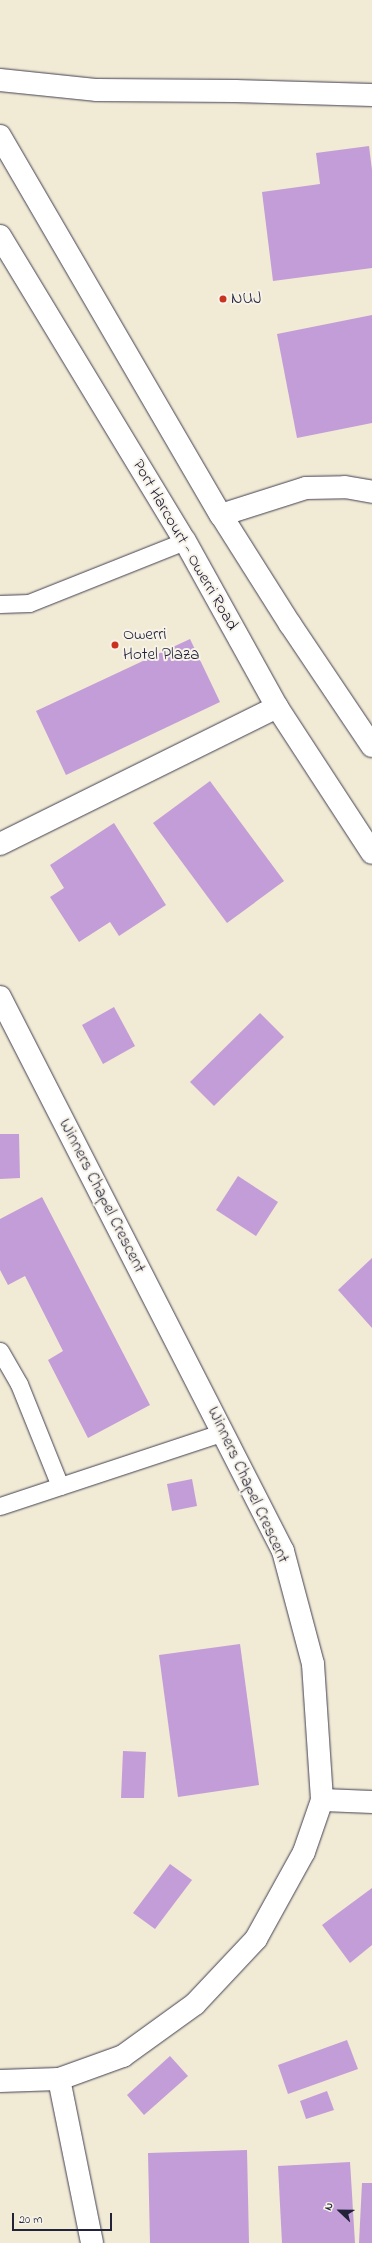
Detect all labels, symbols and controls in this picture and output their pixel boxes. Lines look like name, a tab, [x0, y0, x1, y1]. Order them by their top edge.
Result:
place label: NUJ	[231, 289, 262, 309]
marker: NUJ	[218, 294, 228, 304]
street label: Port Harcourt - Owerri Road	[128, 456, 242, 634]
place label: Owerri Hotel Plaza	[123, 625, 199, 665]
marker: Owerri Hotel Plaza	[110, 640, 120, 650]
street label: Winners Chapel Crescent	[54, 1115, 150, 1277]
street label: Winners Chapel Crescent	[203, 1404, 293, 1566]
north arrow	[320, 2191, 360, 2231]
text: N	[320, 2200, 338, 2213]
scale bar	[14, 2205, 114, 2231]
text: 20 m	[19, 2211, 42, 2229]

